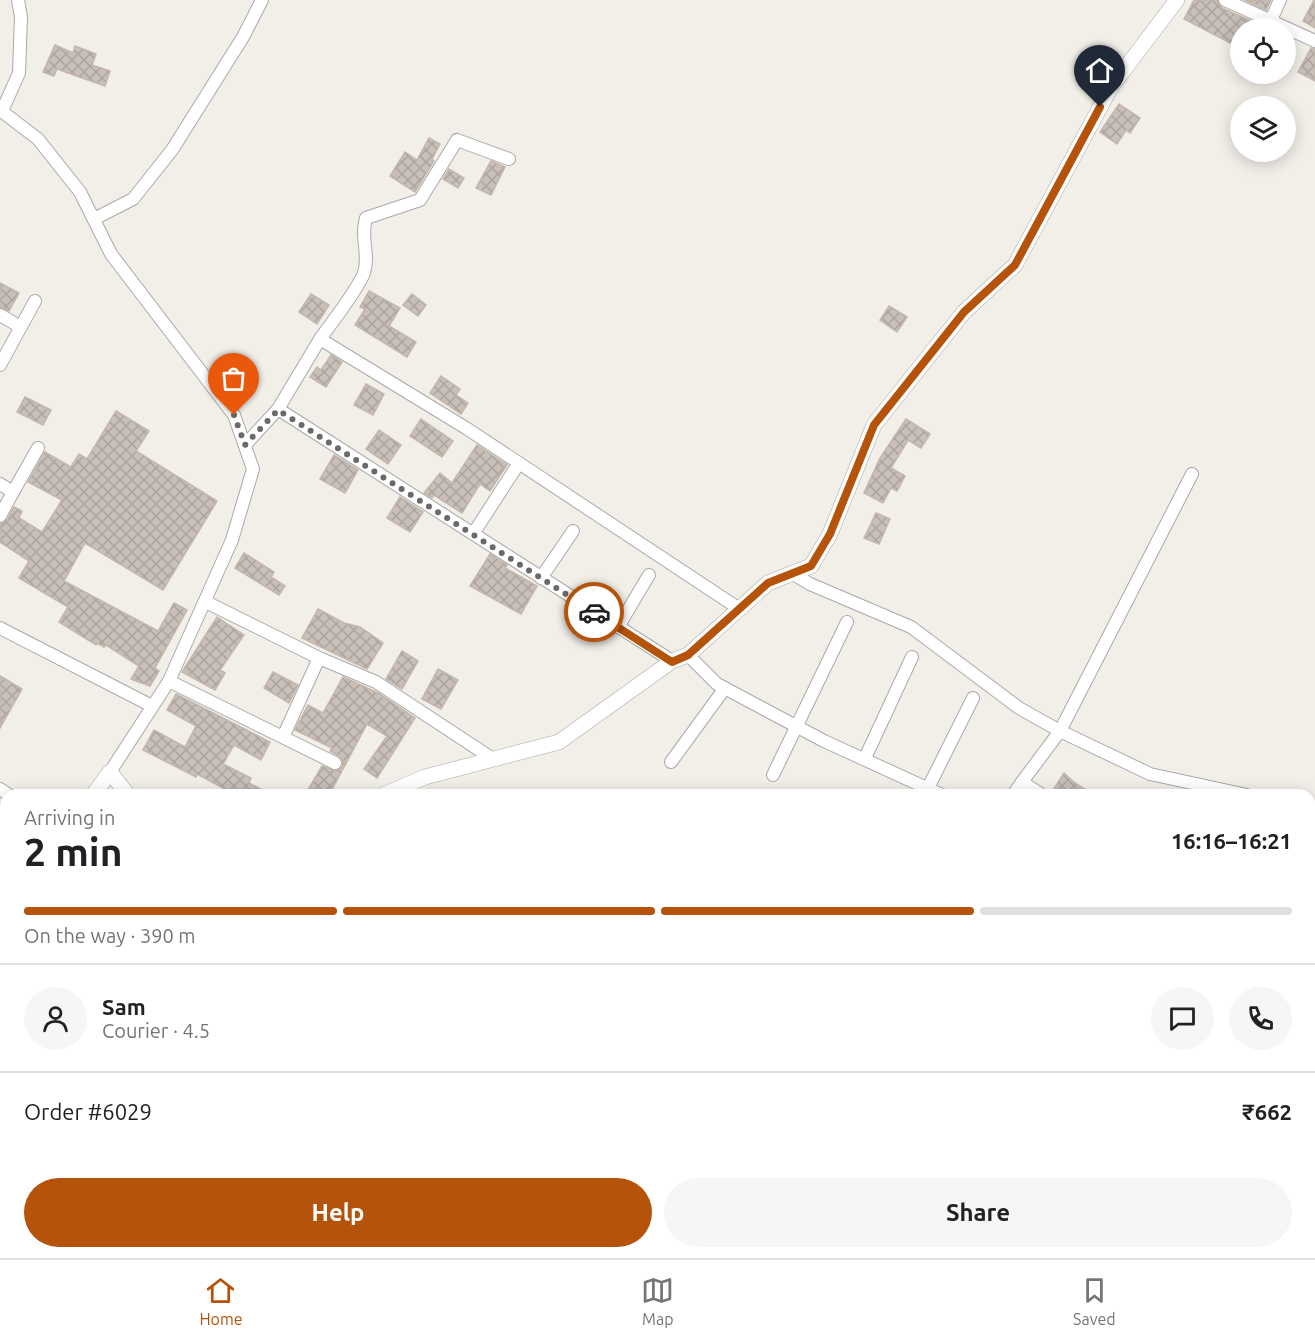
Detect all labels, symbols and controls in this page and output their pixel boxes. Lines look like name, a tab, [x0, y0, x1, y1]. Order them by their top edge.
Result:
map controls	[1230, 18, 1296, 162]
button: locate	[1230, 18, 1296, 84]
pin	[1074, 45, 1125, 107]
icon: home	[1083, 54, 1116, 87]
button: layers	[1230, 96, 1296, 162]
pin	[208, 353, 259, 415]
icon: bag	[217, 362, 250, 395]
courier	[564, 582, 624, 642]
icon: car	[578, 596, 611, 629]
text: Arriving in	[24, 806, 115, 829]
text: 16:16–16:21	[1171, 828, 1292, 853]
text: 2 min	[24, 830, 123, 873]
text: On the way · 390 m	[24, 924, 196, 947]
button: person	[24, 987, 87, 1050]
button: chat	[1151, 987, 1214, 1050]
button: phone	[1229, 987, 1292, 1050]
text: Sam	[102, 994, 146, 1019]
text: Courier · 4.5	[102, 1019, 210, 1042]
text: Order #6029	[24, 1099, 152, 1124]
text: ₹662	[1242, 1099, 1292, 1124]
button: Help	[24, 1178, 652, 1247]
button: Share	[664, 1178, 1292, 1247]
tab: Home	[199, 1274, 243, 1328]
tab: Map	[641, 1274, 674, 1328]
tab: Saved	[1073, 1274, 1116, 1328]

